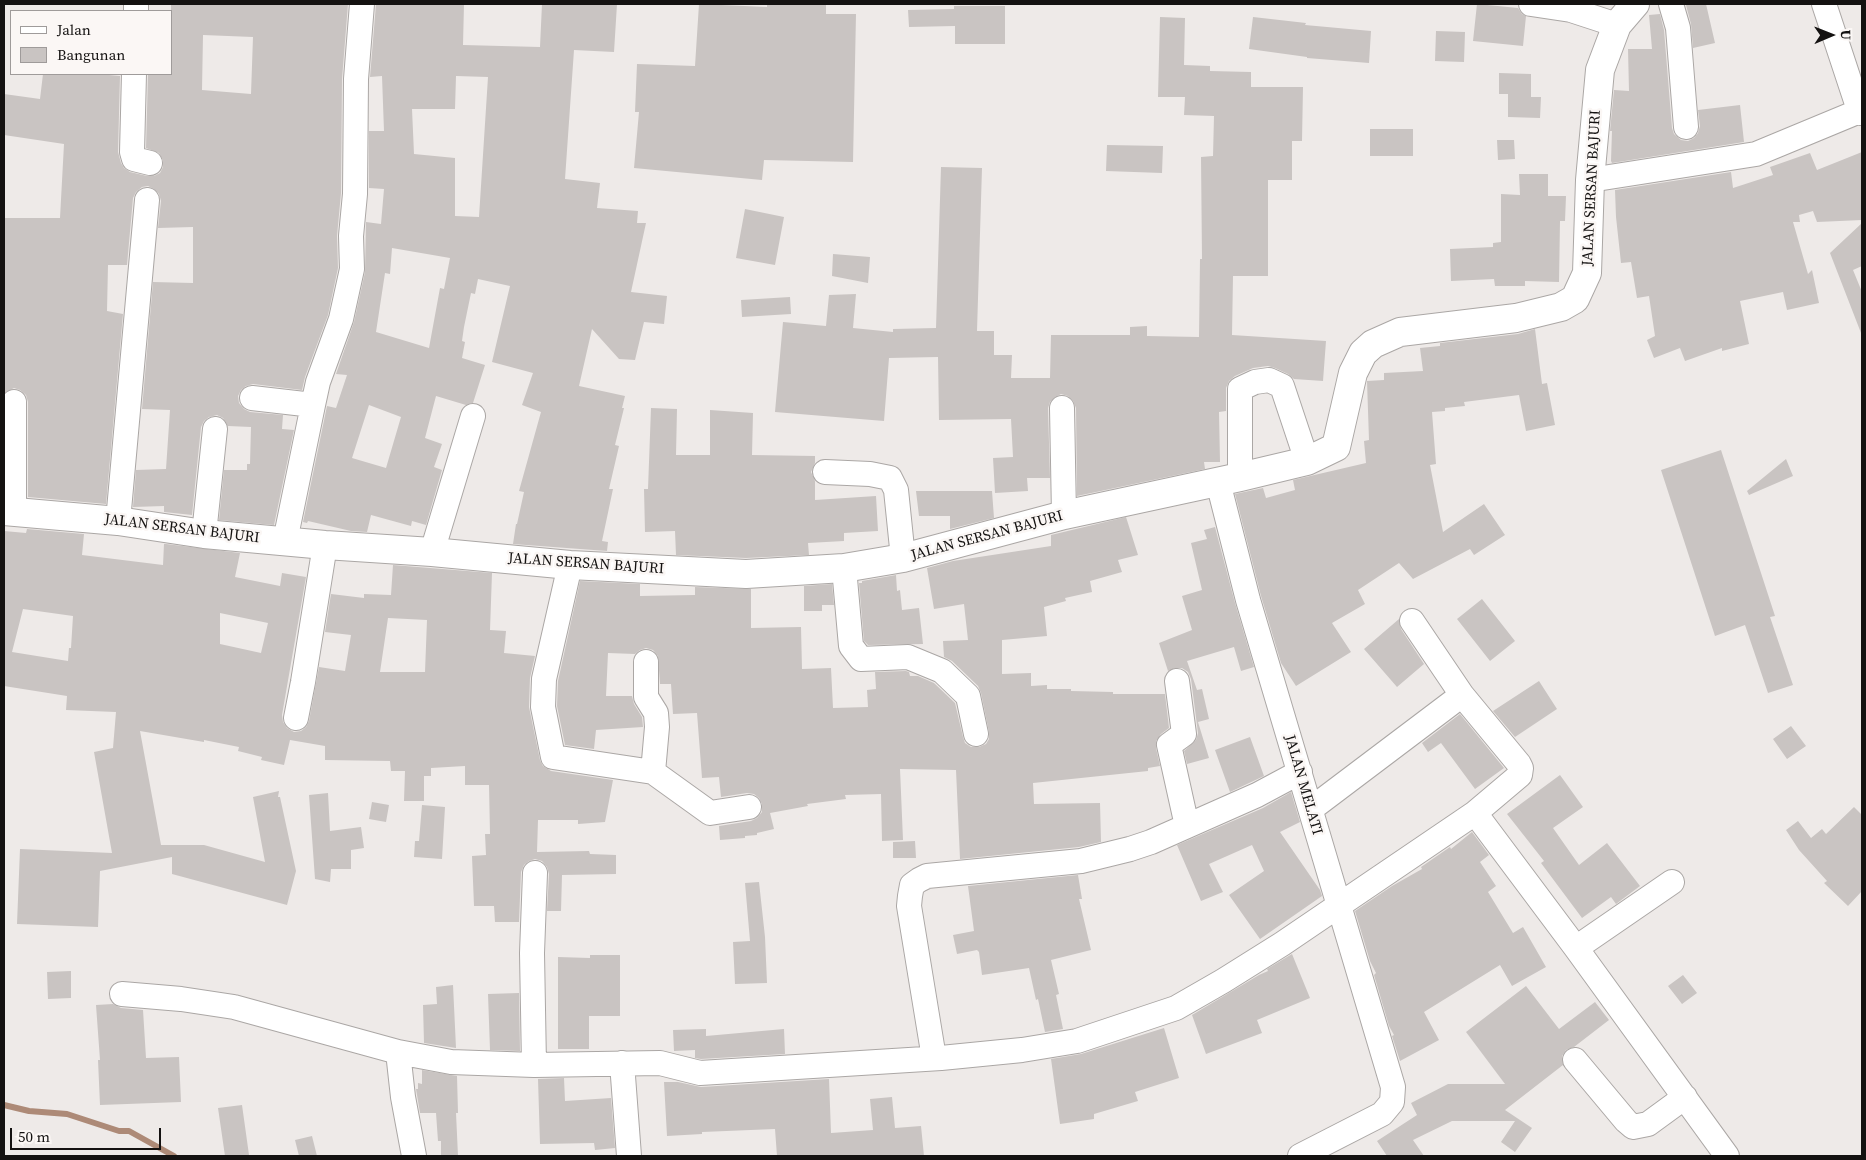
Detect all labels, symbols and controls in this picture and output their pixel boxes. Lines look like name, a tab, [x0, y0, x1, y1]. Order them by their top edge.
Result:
legend	[10, 10, 172, 75]
north arrow	[1806, 10, 1856, 60]
text: Jalan	[57, 19, 91, 40]
text: U	[1836, 29, 1856, 40]
text: Bangunan	[57, 44, 125, 65]
street label: JALAN SERSAN BAJURI	[1579, 109, 1605, 267]
street label: JALAN SERSAN BAJURI	[909, 507, 1065, 565]
street label: JALAN SERSAN BAJURI	[103, 511, 261, 547]
street label: JALAN SERSAN BAJURI	[507, 550, 665, 578]
street label: JALAN MELATI	[1280, 733, 1326, 837]
scale bar	[12, 1118, 164, 1150]
text: 50 m	[18, 1126, 50, 1147]

